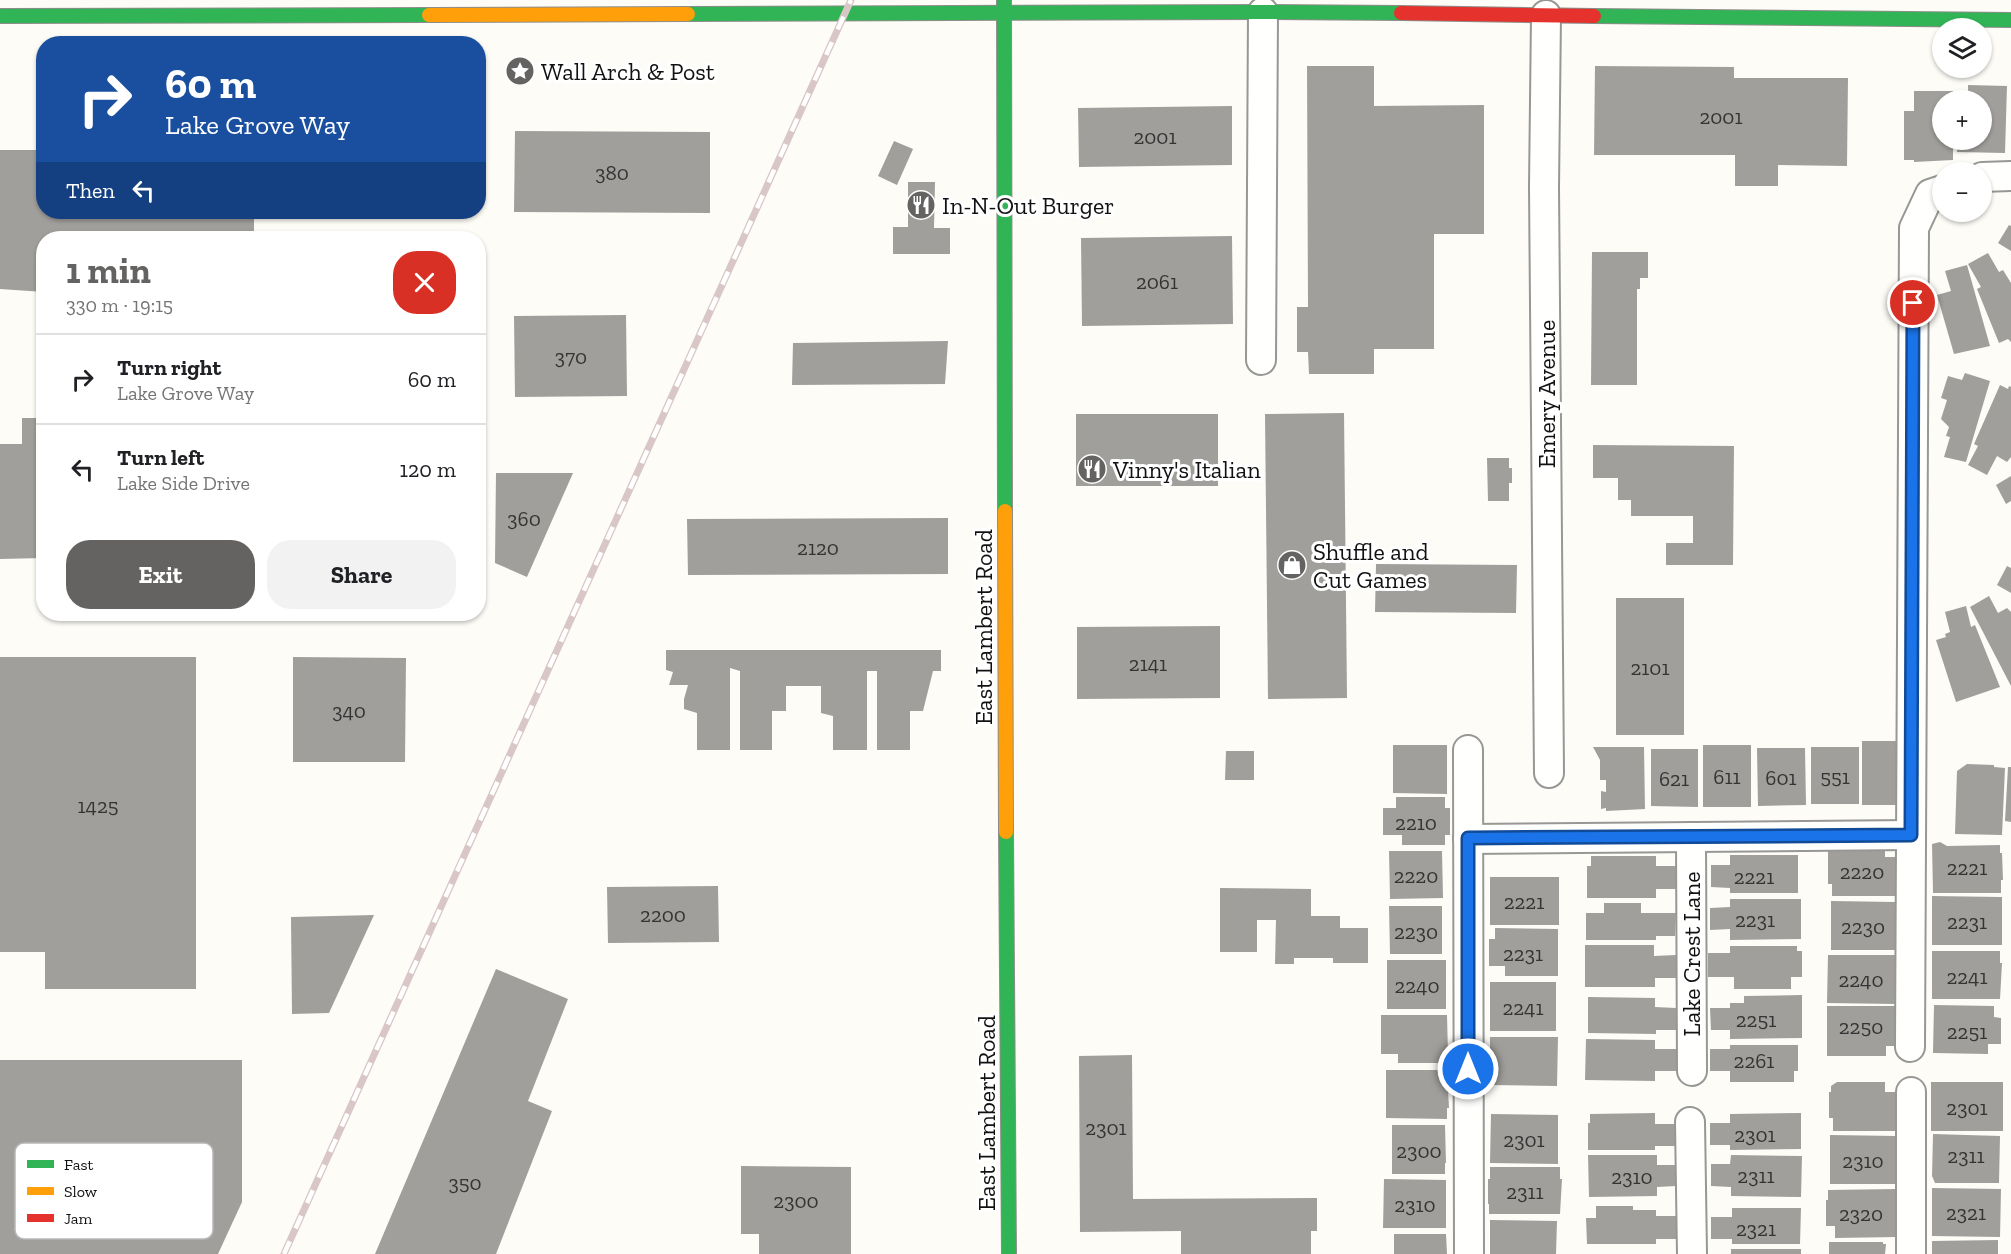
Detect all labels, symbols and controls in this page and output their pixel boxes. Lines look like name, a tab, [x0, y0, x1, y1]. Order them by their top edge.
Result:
map controls	[1932, 18, 1992, 222]
button: layers	[1932, 18, 1992, 78]
place icon: Wall Arch & Post	[504, 55, 536, 87]
place label: Wall Arch & Post	[541, 57, 715, 86]
text: 60 m	[165, 58, 256, 109]
icon: right	[66, 60, 144, 138]
button: +	[1932, 90, 1992, 150]
house number: 2001	[1699, 104, 1743, 129]
text: Lake Grove Way	[165, 109, 350, 141]
house number: 2001	[1133, 124, 1177, 149]
house number: 380	[595, 160, 629, 185]
button: −	[1932, 162, 1992, 222]
icon: left	[127, 174, 160, 207]
text: Then	[66, 177, 115, 204]
restaurant icon: In-N-Out Burger	[905, 189, 937, 221]
place label: In-N-Out Burger	[942, 191, 1114, 220]
text: 1 min	[66, 249, 151, 292]
button: close	[393, 251, 456, 314]
house number: 2061	[1136, 269, 1178, 294]
pin	[1887, 277, 1938, 328]
icon: arrive	[1896, 286, 1929, 319]
text: 330 m · 19:15	[66, 293, 173, 317]
street label: Emery Avenue	[1532, 320, 1561, 468]
house number: 370	[555, 344, 587, 369]
text: Turn right	[117, 354, 221, 381]
icon: right	[66, 363, 99, 396]
text: 60 m	[408, 366, 456, 393]
text: Lake Grove Way	[117, 381, 254, 405]
text: Turn left	[117, 444, 204, 471]
icon: left	[66, 453, 99, 486]
restaurant icon: Vinny's Italian	[1076, 453, 1108, 485]
place label: Vinny's Italian	[1112, 455, 1261, 484]
text: 120 m	[400, 456, 456, 483]
text: Lake Side Drive	[117, 471, 250, 495]
house number: 360	[507, 506, 541, 531]
street label: East Lambert Road	[969, 529, 998, 725]
house number: 2120	[797, 535, 839, 560]
place label: Shuffle and Cut Games	[1313, 537, 1429, 594]
button: Exit	[66, 540, 255, 609]
button: Share	[267, 540, 456, 609]
shop icon: Shuffle and Cut Games	[1276, 549, 1308, 581]
house number: 2141	[1129, 651, 1167, 676]
house number: 2101	[1630, 655, 1670, 680]
house number: 340	[332, 698, 366, 723]
house number: 611	[1713, 764, 1741, 789]
house number: 551	[1820, 764, 1850, 789]
house number: 601	[1765, 765, 1797, 790]
house number: 621	[1659, 766, 1689, 791]
house number: 1425	[78, 793, 118, 818]
house number: 2210	[1395, 810, 1437, 835]
house number: 2221	[1947, 855, 1987, 880]
house number: 2220	[1840, 859, 1884, 884]
house number: 2220	[1394, 863, 1438, 888]
house number: 2221	[1734, 864, 1774, 889]
street label: Lake Crest Lane	[1677, 872, 1706, 1036]
house number: 2221	[1504, 889, 1544, 914]
house number: 2200	[640, 902, 686, 927]
house number: 2231	[1735, 907, 1775, 932]
house number: 2231	[1947, 909, 1987, 934]
house number: 2230	[1841, 914, 1885, 939]
house number: 2230	[1394, 919, 1438, 944]
house number: 2231	[1503, 941, 1543, 966]
house number: 2241	[1946, 964, 1988, 989]
house number: 2240	[1838, 967, 1884, 992]
house number: 2240	[1394, 973, 1440, 998]
house number: 2241	[1502, 995, 1544, 1020]
house number: 2251	[1736, 1007, 1776, 1032]
house number: 2250	[1839, 1014, 1883, 1039]
street label: East Lambert Road	[972, 1015, 1001, 1211]
house number: 2251	[1947, 1019, 1987, 1044]
position arrow	[1436, 1037, 1500, 1101]
house number: 2261	[1734, 1048, 1774, 1073]
house number: 2301	[1946, 1095, 1988, 1120]
house number: 2301	[1085, 1115, 1127, 1140]
house number: 2301	[1734, 1122, 1776, 1147]
house number: 2301	[1503, 1127, 1545, 1152]
house number: 2300	[1396, 1138, 1442, 1163]
legend	[15, 1143, 213, 1239]
house number: 2311	[1947, 1143, 1985, 1168]
house number: 2310	[1842, 1148, 1884, 1173]
text: Fast	[64, 1155, 93, 1174]
house number: 2311	[1737, 1163, 1775, 1188]
house number: 2310	[1611, 1164, 1653, 1189]
house number: 350	[448, 1170, 482, 1195]
house number: 2311	[1506, 1179, 1544, 1204]
text: Slow	[64, 1182, 98, 1201]
house number: 2300	[773, 1188, 819, 1213]
house number: 2310	[1394, 1192, 1436, 1217]
house number: 2321	[1946, 1200, 1986, 1225]
house number: 2320	[1839, 1201, 1883, 1226]
text: Jam	[64, 1209, 93, 1228]
house number: 2321	[1736, 1216, 1776, 1241]

